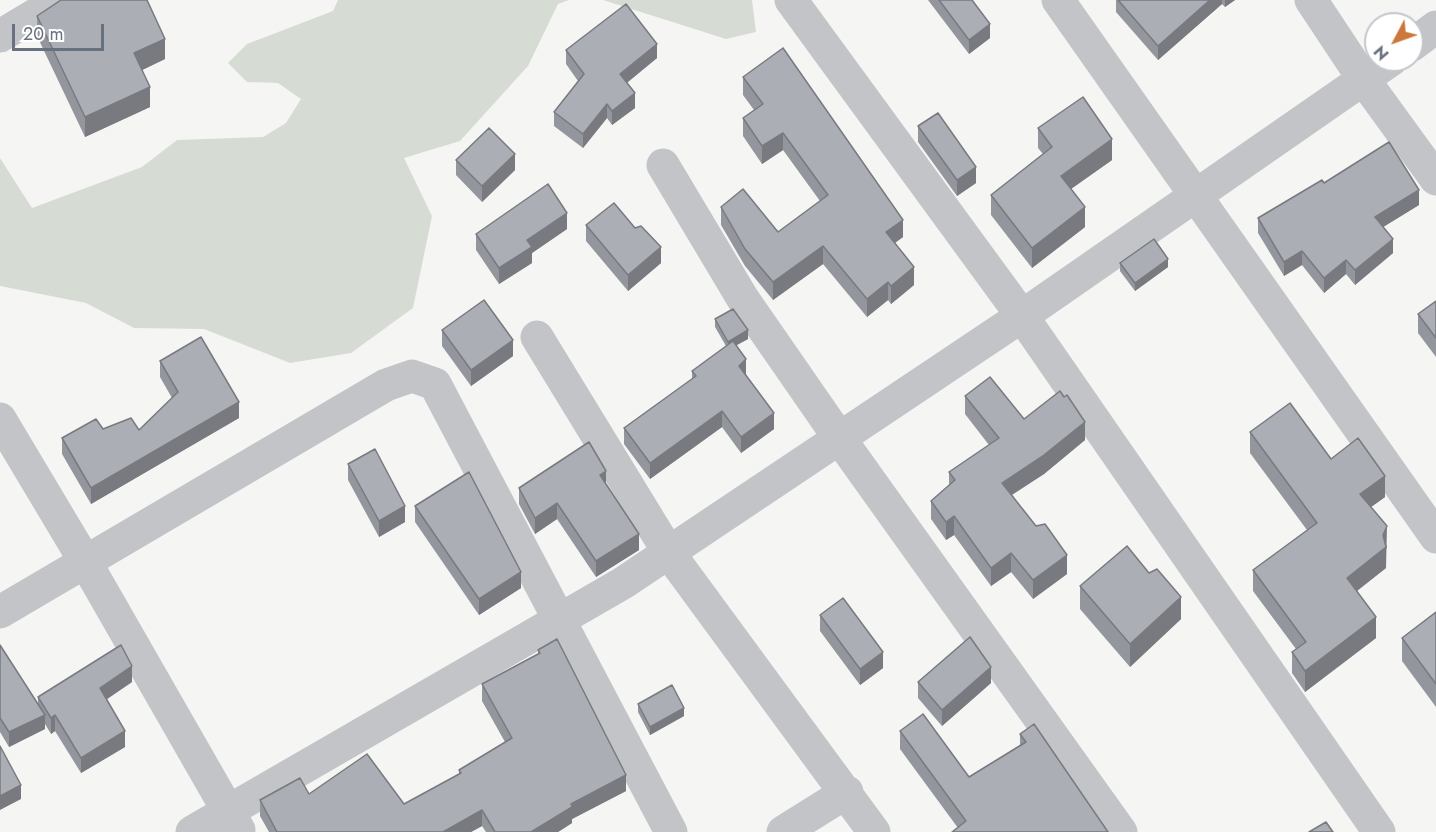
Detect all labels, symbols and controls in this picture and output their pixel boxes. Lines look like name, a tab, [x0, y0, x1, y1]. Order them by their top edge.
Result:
scale bar	[15, 12, 106, 50]
north arrow	[1364, 12, 1424, 72]
text: 20 m	[23, 21, 63, 47]
text: N	[1369, 40, 1394, 65]

